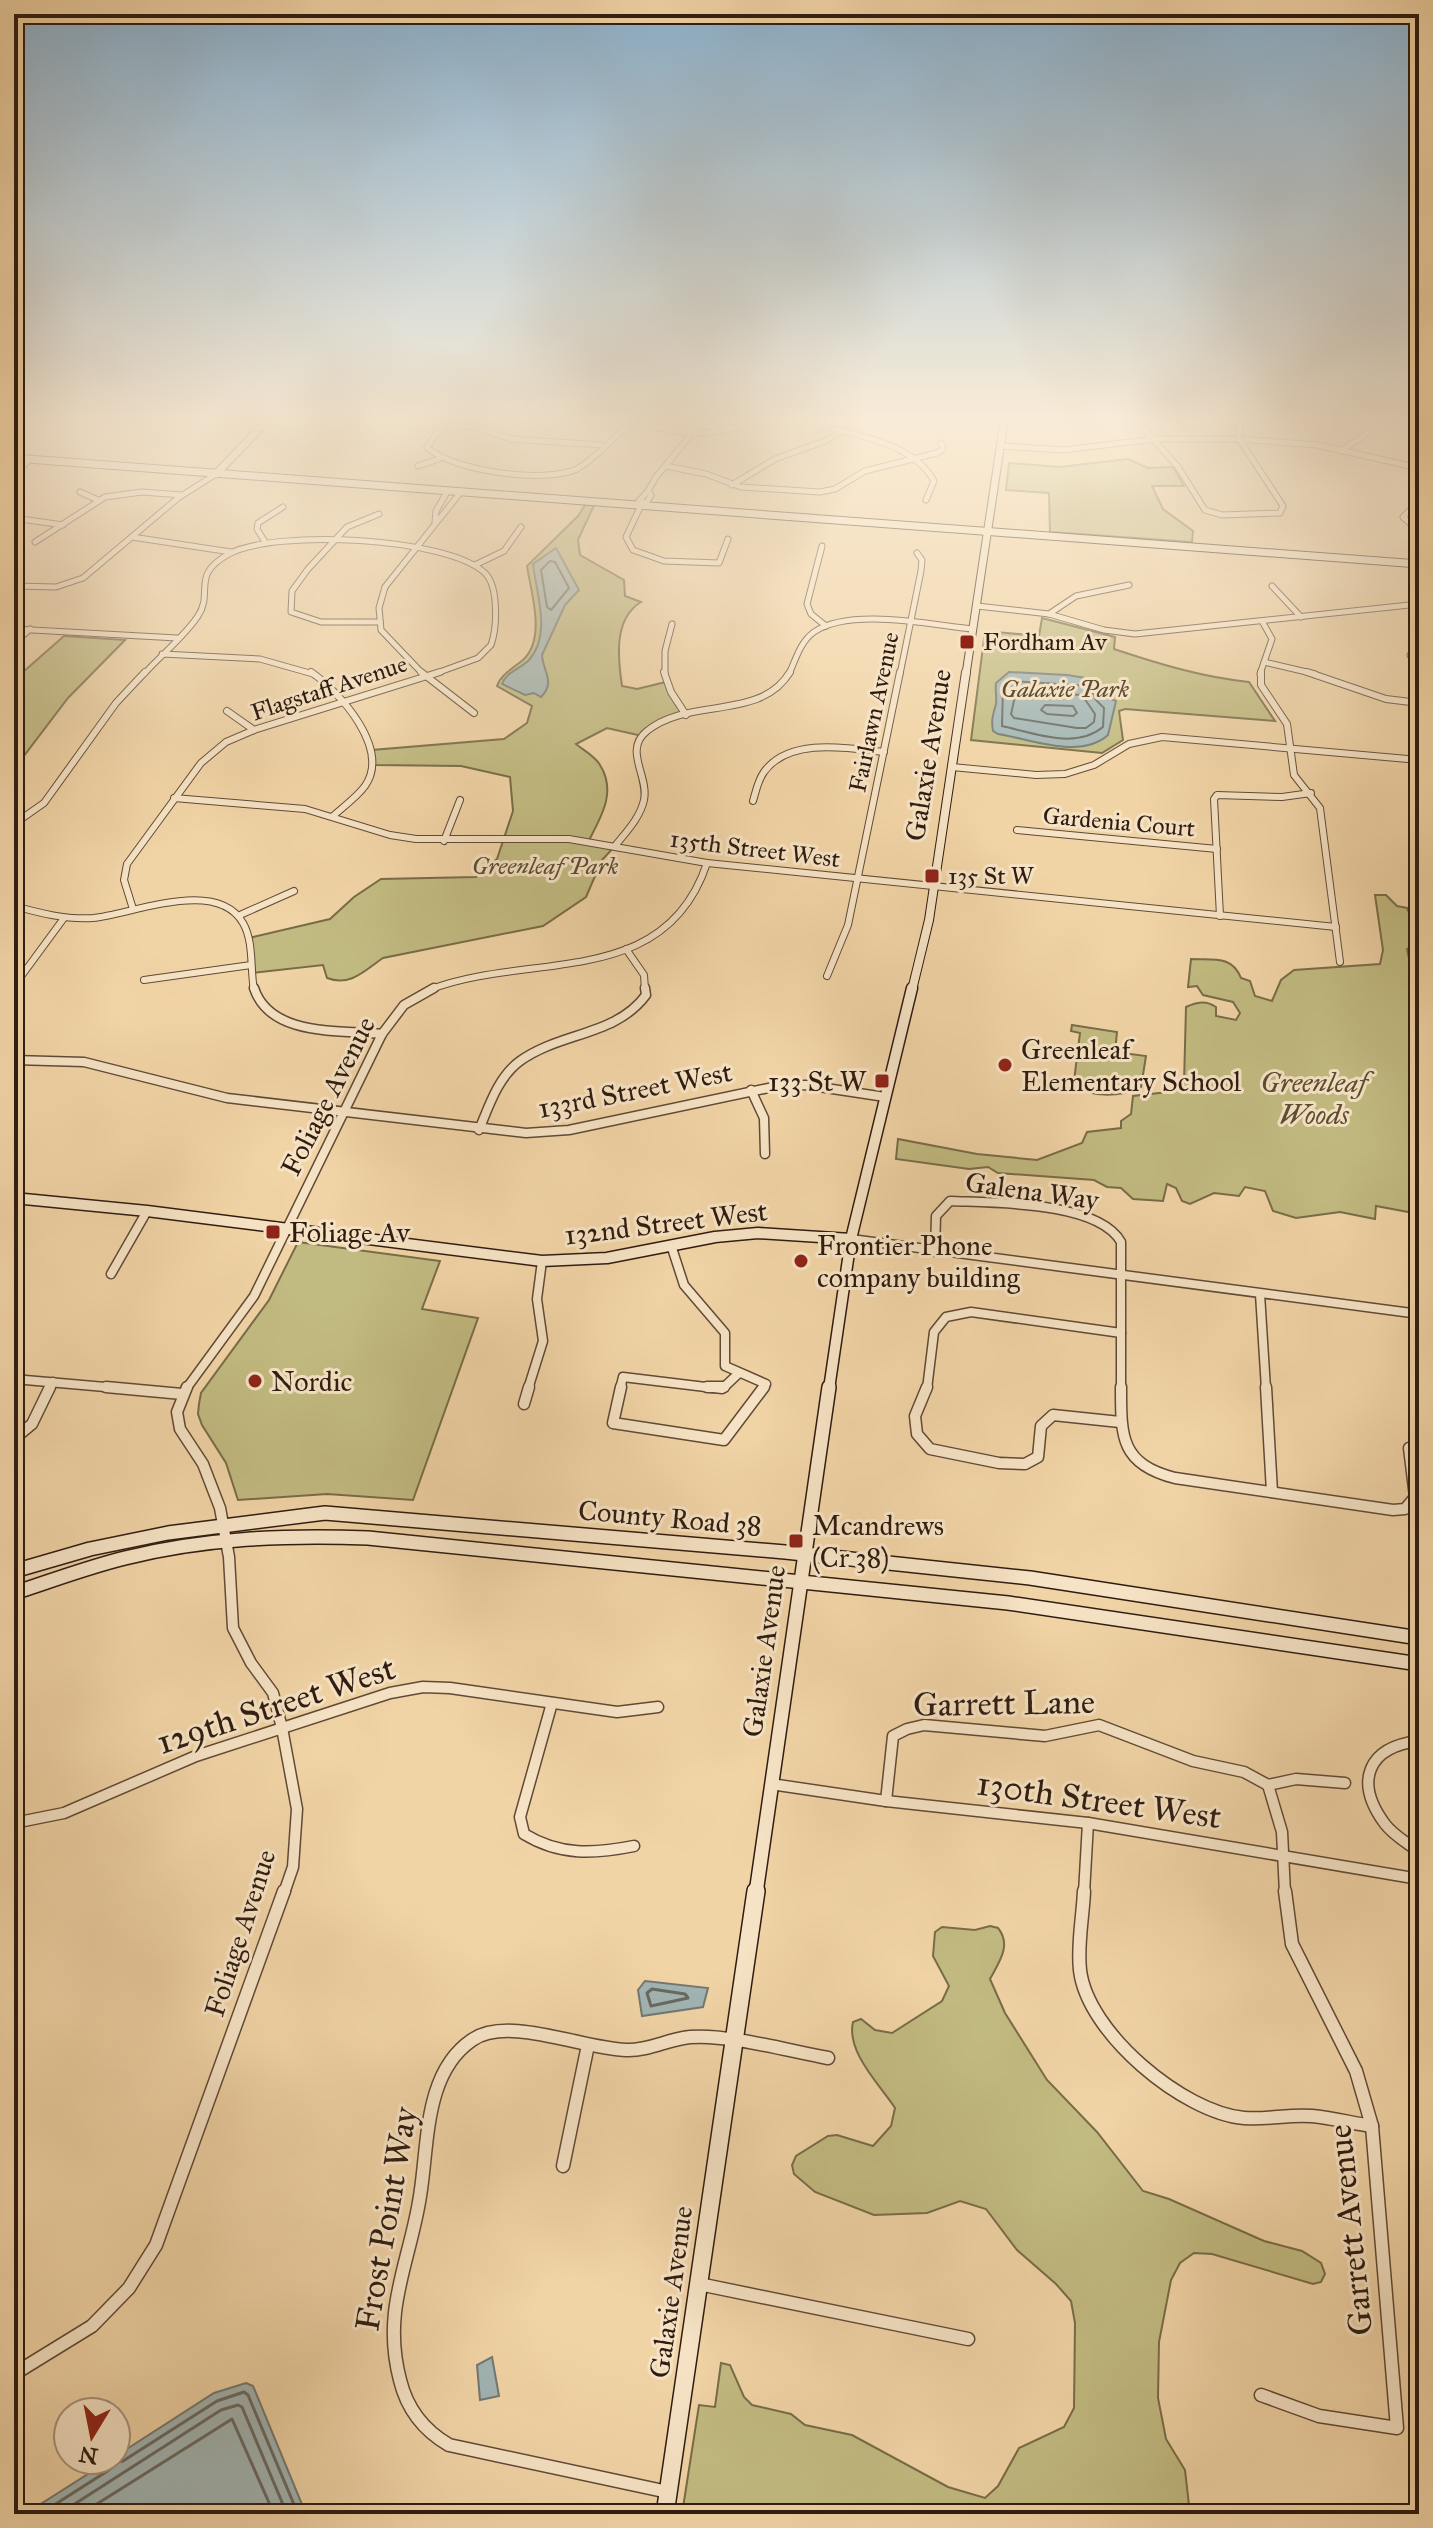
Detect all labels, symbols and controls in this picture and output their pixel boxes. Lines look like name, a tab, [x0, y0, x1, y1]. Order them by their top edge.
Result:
place label: Fordham Av	[983, 627, 1108, 657]
street label: Fairlawn Avenue	[842, 629, 906, 795]
marker: Fordham Av	[958, 633, 976, 651]
street label: Flagstaff Avenue	[247, 649, 411, 727]
street label: Galaxie Avenue	[897, 667, 959, 843]
park label: Galaxie Park	[1001, 674, 1130, 704]
street label: Gardenia Court	[1042, 800, 1197, 844]
street label: 135th Street West	[668, 824, 842, 874]
park label: Greenleaf Park	[472, 851, 619, 881]
place label: 135 St W	[948, 861, 1035, 891]
marker: 135 St W	[923, 867, 941, 885]
street label: Foliage Avenue	[273, 1011, 383, 1181]
place label: Greenleaf Elementary School	[1021, 1032, 1242, 1099]
street label: 133rd Street West	[535, 1054, 735, 1126]
marker: Greenleaf Elementary School	[996, 1056, 1014, 1074]
place label: 133 St W	[768, 1064, 867, 1099]
park label: Greenleaf Woods	[1261, 1065, 1375, 1132]
marker: 133 St W	[873, 1072, 891, 1090]
street label: Galena Way	[963, 1164, 1102, 1218]
street label: 132nd Street West	[563, 1193, 770, 1253]
place label: Foliage Av	[289, 1215, 411, 1250]
marker: Foliage Av	[264, 1223, 282, 1241]
place label: Frontier Phone company building	[817, 1228, 1021, 1295]
marker: Frontier Phone company building	[792, 1252, 810, 1270]
place label: Nordic	[271, 1364, 352, 1399]
marker: Nordic	[246, 1372, 264, 1390]
street label: County Road 38	[577, 1493, 763, 1543]
place label: Mcandrews (Cr 38)	[812, 1508, 944, 1575]
marker: Mcandrews (Cr 38)	[787, 1532, 805, 1550]
street label: Galaxie Avenue	[735, 1563, 793, 1739]
street label: 129th Street West	[152, 1647, 401, 1764]
street label: Garrett Lane	[913, 1681, 1095, 1725]
street label: 130th Street West	[974, 1763, 1224, 1837]
street label: Foliage Avenue	[197, 1845, 283, 2021]
street label: Frost Point Way	[346, 2103, 426, 2334]
street label: Garrett Avenue	[1319, 2122, 1381, 2338]
street label: Galaxie Avenue	[642, 2204, 700, 2380]
north arrow	[52, 2396, 132, 2476]
text: N	[77, 2440, 100, 2470]

